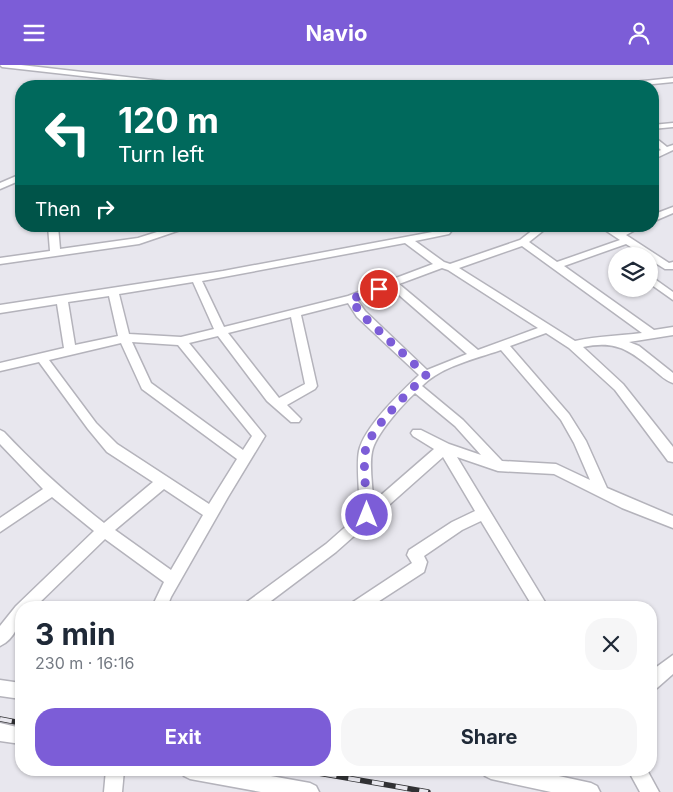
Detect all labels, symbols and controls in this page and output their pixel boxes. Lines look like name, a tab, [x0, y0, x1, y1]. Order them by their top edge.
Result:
icon: menu	[20, 19, 48, 47]
icon: person	[625, 19, 653, 47]
text: Navio	[306, 20, 367, 46]
text: 120 m	[118, 99, 219, 141]
icon: left	[35, 100, 100, 165]
text: Turn left	[118, 141, 204, 167]
icon: right	[91, 195, 119, 223]
text: Then	[35, 198, 81, 221]
map controls	[608, 247, 658, 297]
button: layers	[608, 247, 658, 297]
pin	[358, 268, 400, 310]
icon: arrive	[365, 275, 393, 303]
position arrow	[340, 488, 392, 540]
text: 3 min	[35, 616, 116, 652]
button: close	[585, 618, 637, 670]
text: 230 m · 16:16	[35, 653, 134, 673]
button: Exit	[35, 708, 331, 766]
button: Share	[341, 708, 637, 766]

